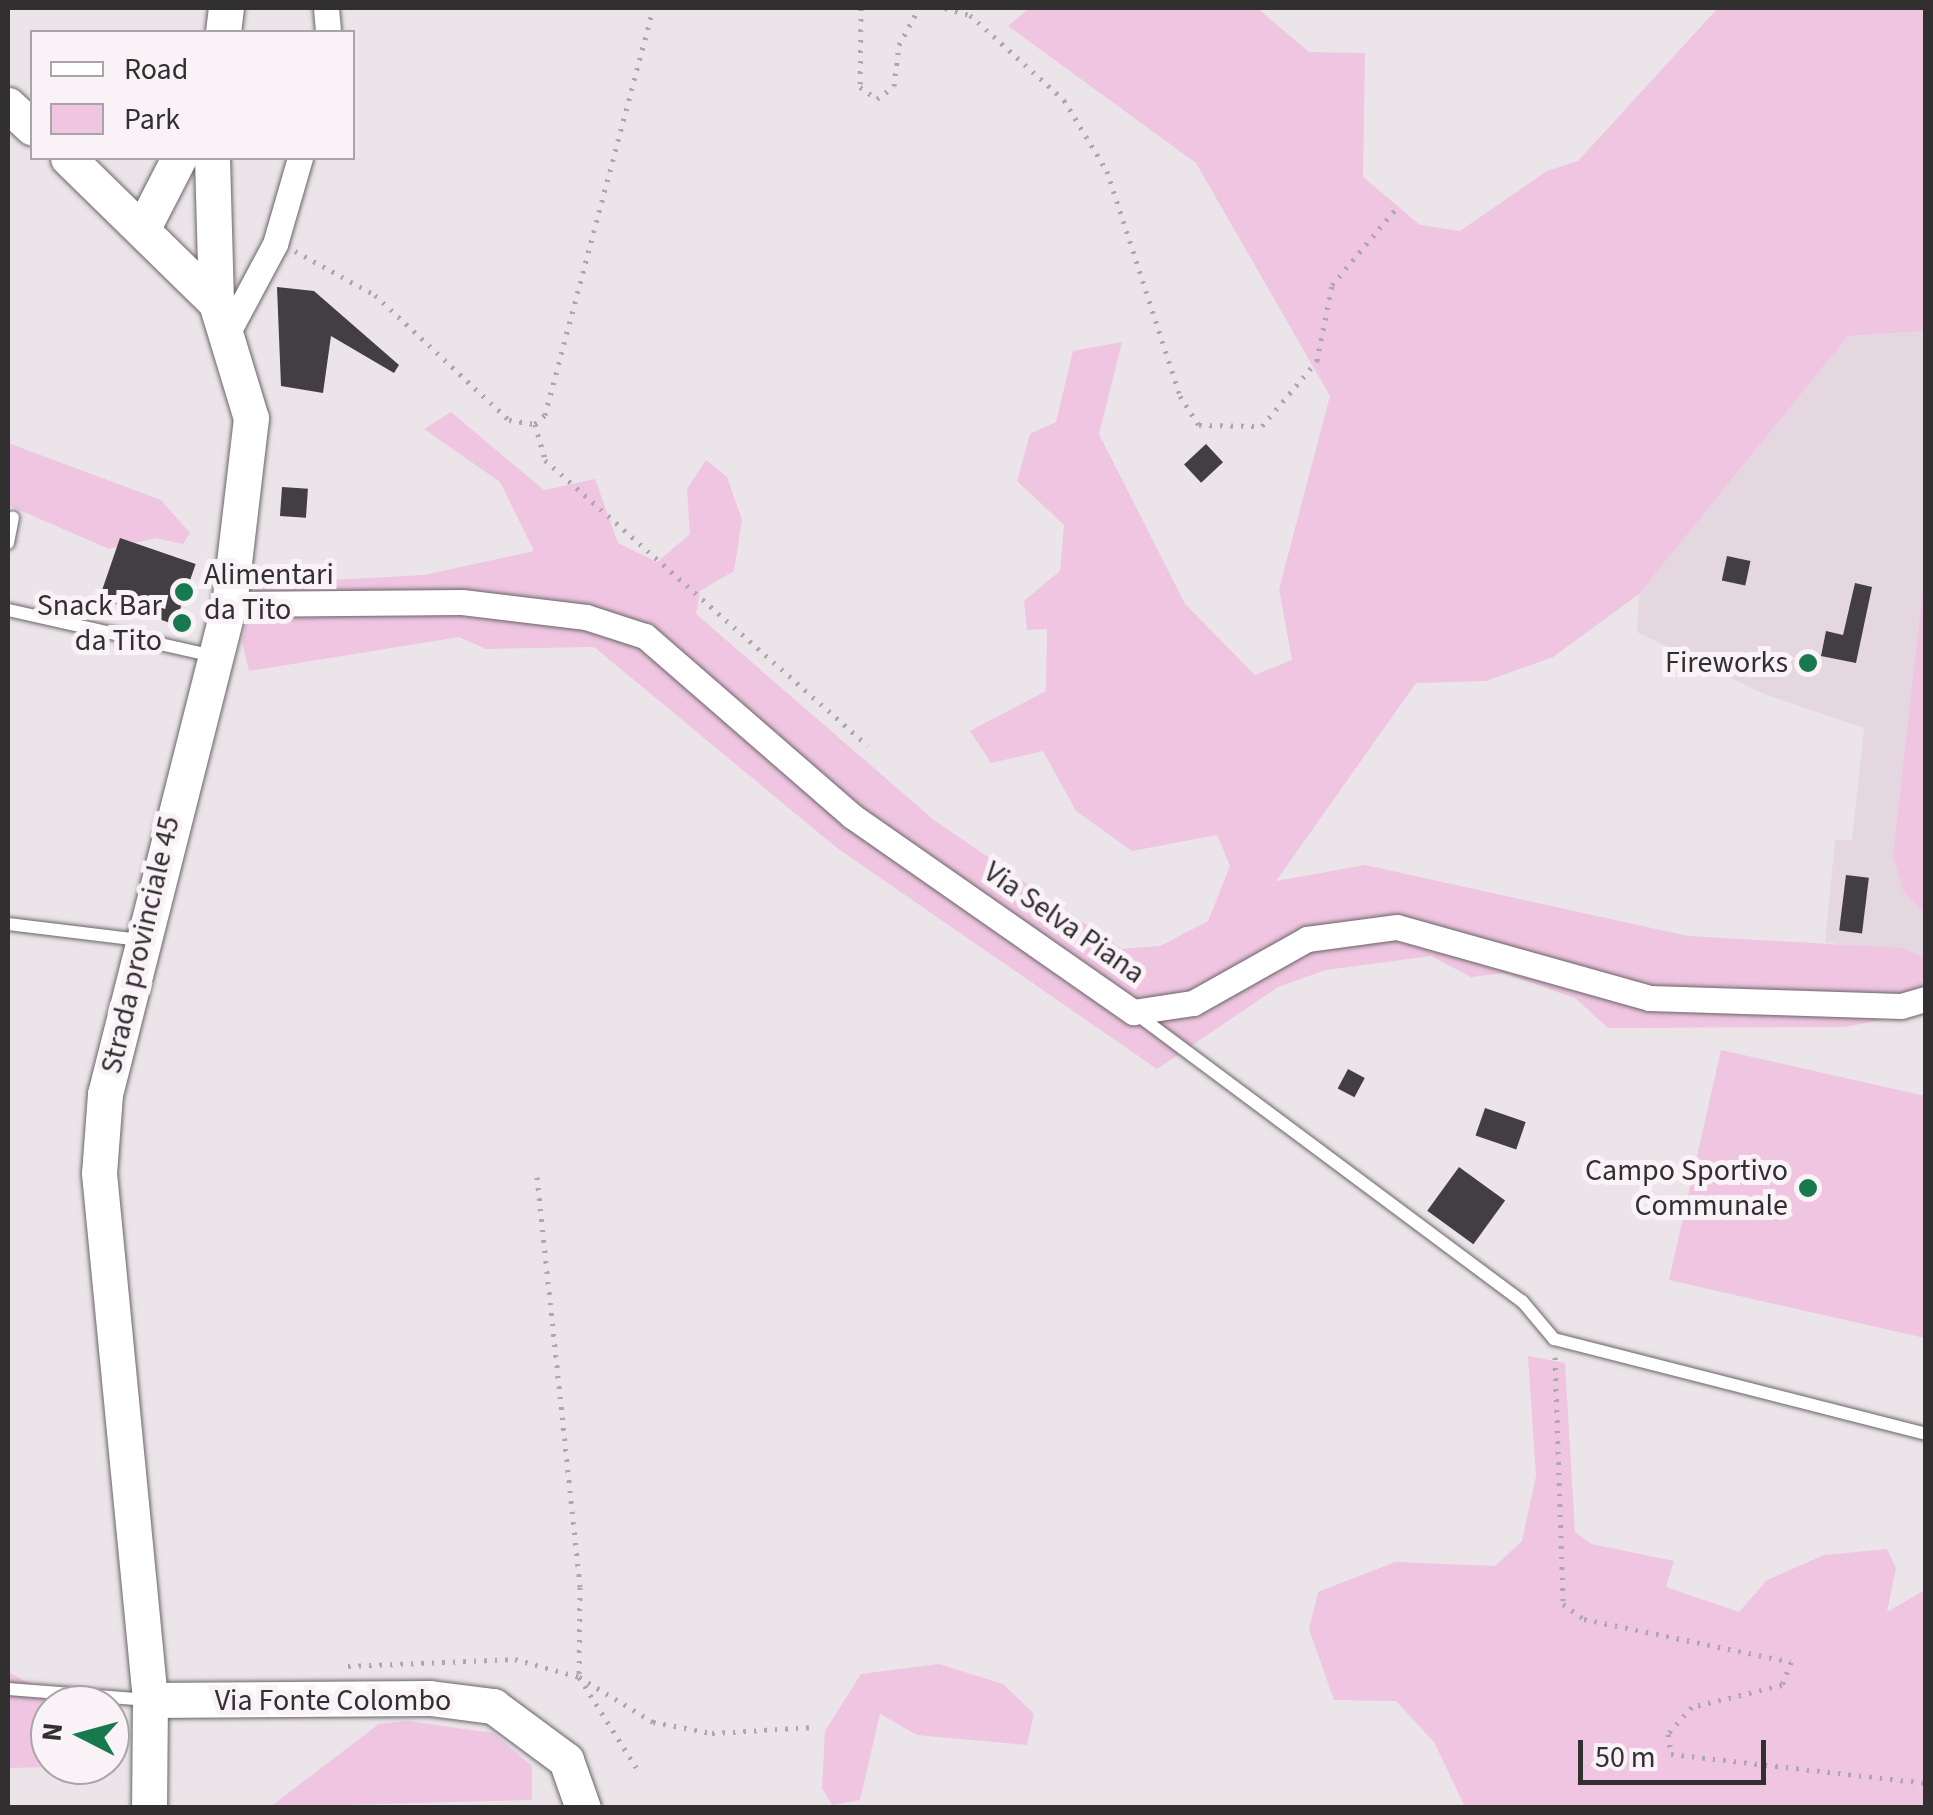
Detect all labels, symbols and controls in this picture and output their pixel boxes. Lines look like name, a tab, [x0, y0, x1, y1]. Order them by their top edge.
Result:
legend	[30, 30, 355, 160]
text: Road	[124, 48, 188, 91]
text: Park	[124, 98, 180, 141]
place label: Alimentari da Tito	[204, 557, 334, 628]
marker: Alimentari da Tito	[173, 581, 195, 603]
place label: Snack Bar da Tito	[37, 588, 162, 658]
marker: Snack Bar da Tito	[171, 612, 193, 634]
place label: Fireworks	[1665, 645, 1788, 681]
marker: Fireworks	[1797, 652, 1819, 674]
street label: Strada provinciale 45	[94, 813, 188, 1077]
street label: Via Selva Piana	[977, 854, 1151, 992]
place label: Campo Sportivo Communale	[1585, 1153, 1788, 1224]
marker: Campo Sportivo Communale	[1797, 1177, 1819, 1199]
street label: Via Fonte Colombo	[215, 1683, 451, 1719]
north arrow	[30, 1685, 130, 1785]
scale bar	[1583, 1720, 1770, 1782]
text: N	[31, 1721, 73, 1743]
text: 50 m	[1595, 1736, 1656, 1779]

